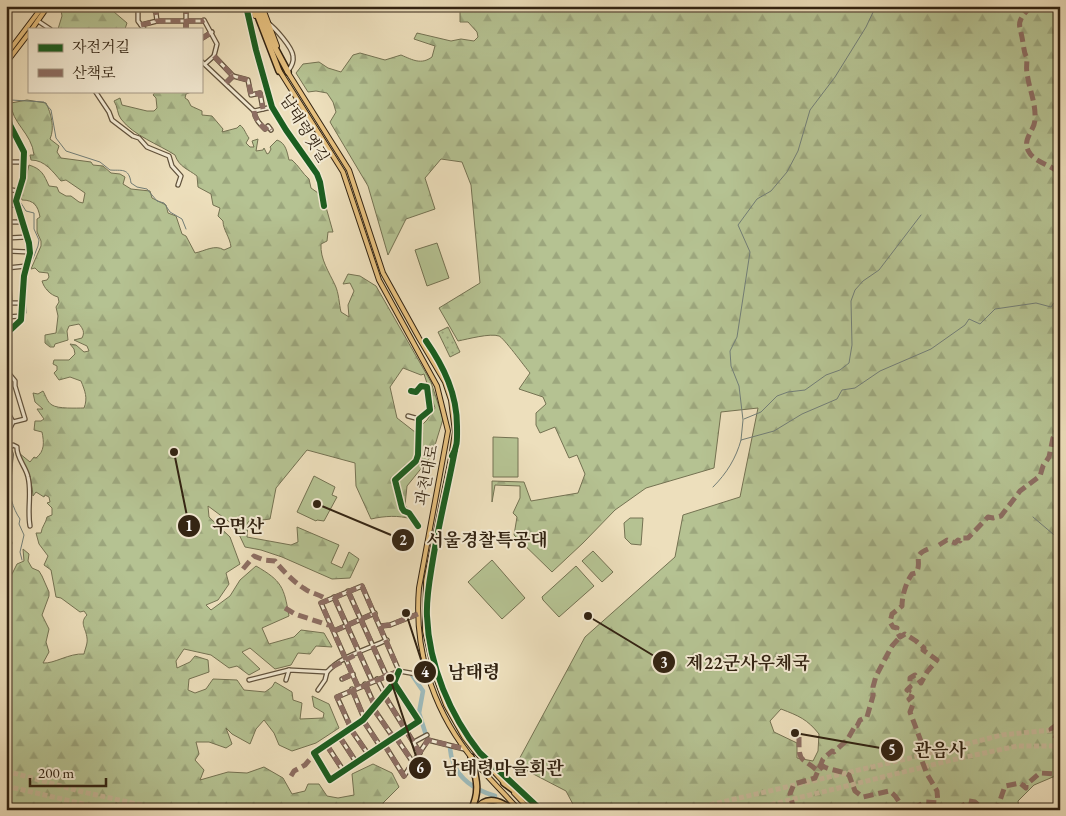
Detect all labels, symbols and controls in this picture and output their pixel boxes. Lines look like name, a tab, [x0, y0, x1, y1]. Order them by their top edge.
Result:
legend	[28, 28, 202, 92]
text: 자전거길	[72, 37, 130, 56]
text: 산책로	[72, 63, 116, 82]
street label: 남태령옛길	[275, 90, 334, 167]
street label: 과천대로	[410, 442, 443, 507]
callout: 우면산	[177, 509, 274, 542]
text: 우면산	[212, 514, 265, 537]
text: 1	[185, 516, 193, 535]
callout: 서울경찰특공대	[391, 523, 558, 556]
text: 서울경찰특공대	[426, 528, 548, 551]
text: 2	[399, 530, 407, 549]
callout: 제22군사우체국	[651, 646, 820, 679]
text: 제22군사우체국	[686, 651, 810, 674]
text: 3	[660, 653, 668, 672]
callout: 남태령	[413, 656, 510, 689]
text: 남태령	[448, 660, 500, 683]
text: 4	[421, 662, 430, 681]
callout: 관음사	[879, 733, 977, 766]
text: 관음사	[914, 738, 967, 761]
text: 5	[888, 740, 896, 759]
callout: 남태령마을회관	[407, 751, 574, 784]
scale bar	[30, 756, 106, 788]
text: 남태령마을회관	[442, 756, 564, 779]
text: 6	[416, 758, 424, 777]
text: 200 m	[38, 763, 75, 782]

